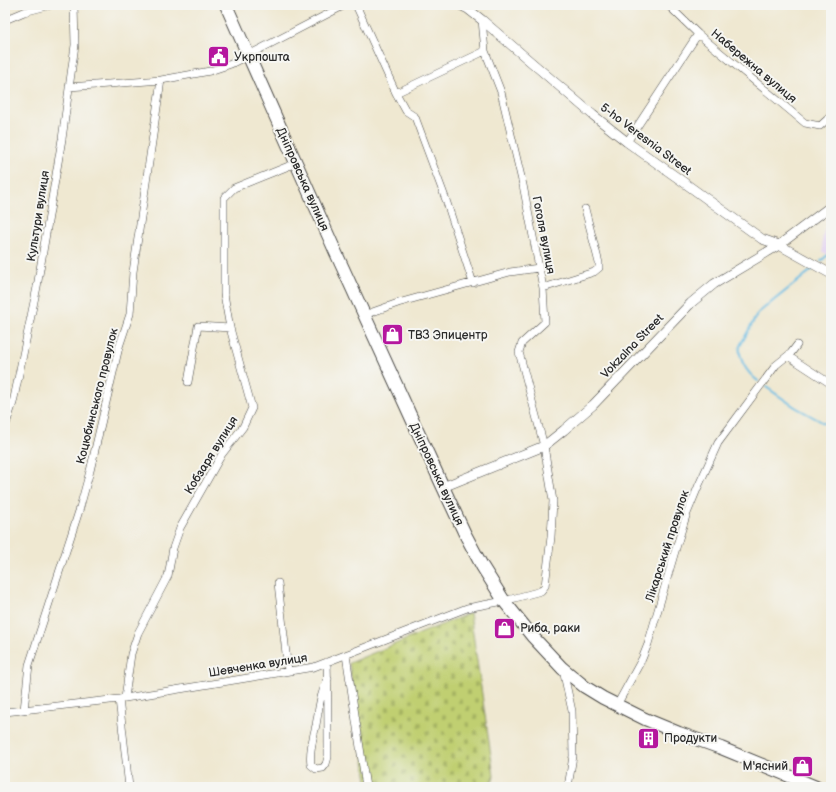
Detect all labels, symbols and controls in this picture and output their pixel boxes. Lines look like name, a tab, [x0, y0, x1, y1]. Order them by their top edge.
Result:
street label: Набережна вулиця	[708, 26, 800, 107]
public building icon: Укрпошта	[205, 44, 231, 70]
place label: Укрпошта	[234, 50, 290, 65]
street label: 5-ho Veresnia Street	[597, 100, 695, 179]
street label: Дніпровська вулиця	[273, 125, 332, 234]
street label: Культури вулиця	[24, 169, 53, 263]
street label: Гоголя вулиця	[529, 195, 558, 276]
street label: Vokzalna Street	[598, 311, 667, 382]
shop icon: ТВЗ Эпицентр	[380, 322, 406, 348]
street label: Коцюбинського провулок	[73, 326, 122, 466]
place label: ТВЗ Эпицентр	[408, 328, 488, 343]
street label: Кобзаря вулиця	[181, 413, 242, 497]
street label: Дніпровська вулиця	[406, 420, 467, 528]
street label: Лікарський провулок	[642, 488, 693, 605]
shop icon: Риба, раки	[491, 615, 517, 641]
place label: Риба, раки	[520, 621, 580, 636]
street label: Шевченка вулиця	[208, 650, 309, 681]
building icon: Продукти	[636, 725, 662, 751]
place label: Продукти	[664, 731, 717, 746]
shop icon: М'ясний	[790, 753, 816, 779]
place label: М'ясний	[742, 759, 788, 774]

